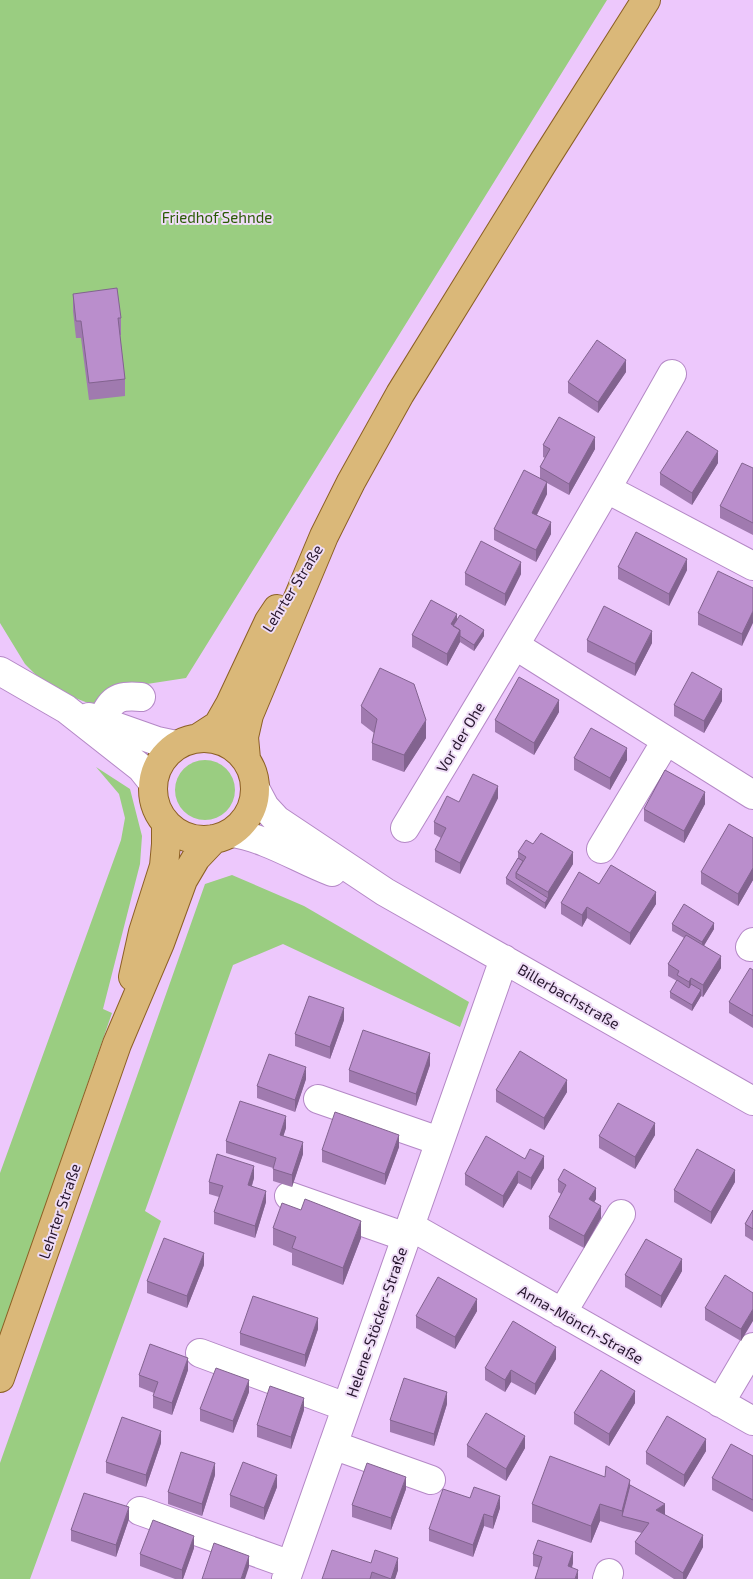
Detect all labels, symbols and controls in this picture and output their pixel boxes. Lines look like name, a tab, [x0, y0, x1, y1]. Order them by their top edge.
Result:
park label: Friedhof Sehnde	[162, 208, 272, 226]
street label: Lehrter Straße	[258, 541, 326, 635]
street label: Vor der Ohe	[432, 699, 488, 775]
street label: Billerbachstraße	[515, 960, 623, 1032]
street label: Lehrter Straße	[34, 1161, 84, 1261]
street label: Helene-Stöcker-Straße	[342, 1245, 410, 1399]
street label: Anna-Mönch-Straße	[515, 1281, 647, 1367]

